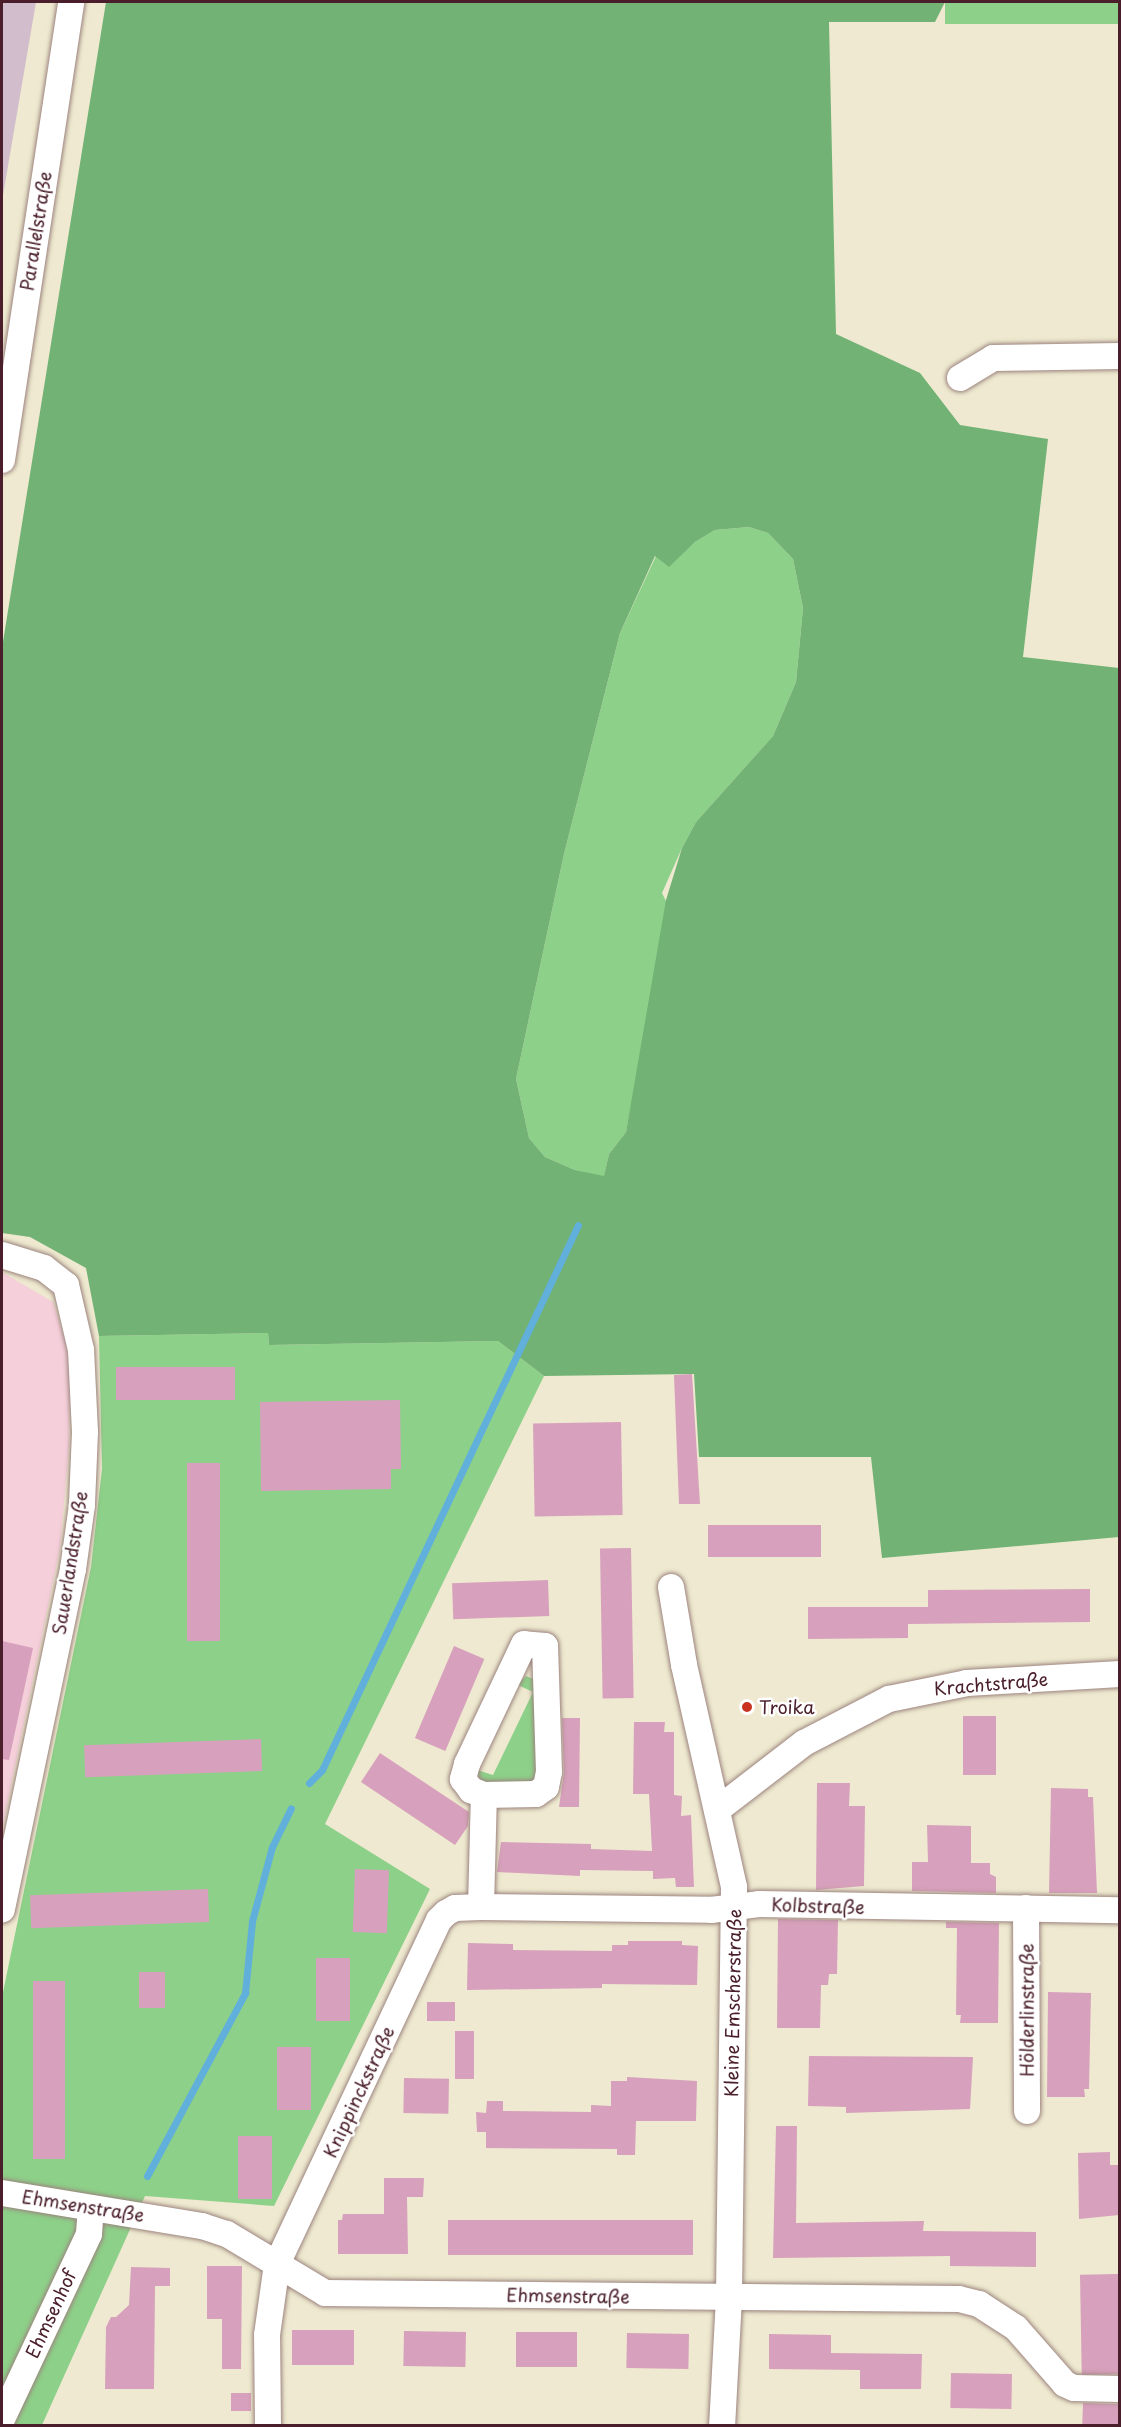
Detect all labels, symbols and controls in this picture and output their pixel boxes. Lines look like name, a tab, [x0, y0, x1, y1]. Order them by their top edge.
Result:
street label: Parallelstraße	[16, 170, 56, 292]
street label: Sauerlandstraße	[48, 1490, 92, 1636]
street label: Krachtstraße	[933, 1668, 1049, 1700]
place label: Troika	[759, 1696, 815, 1718]
marker: Troika	[740, 1700, 754, 1714]
street label: Kolbstraße	[771, 1894, 865, 1918]
street label: Kleine Emscherstraße	[721, 1909, 745, 2097]
street label: Hölderlinstraße	[1016, 1943, 1038, 2077]
street label: Knippinckstraße	[319, 2023, 399, 2161]
street label: Ehmsenstraße	[20, 2186, 146, 2226]
street label: Ehmsenhof	[21, 2267, 81, 2361]
street label: Ehmsenstraße	[506, 2284, 630, 2308]

